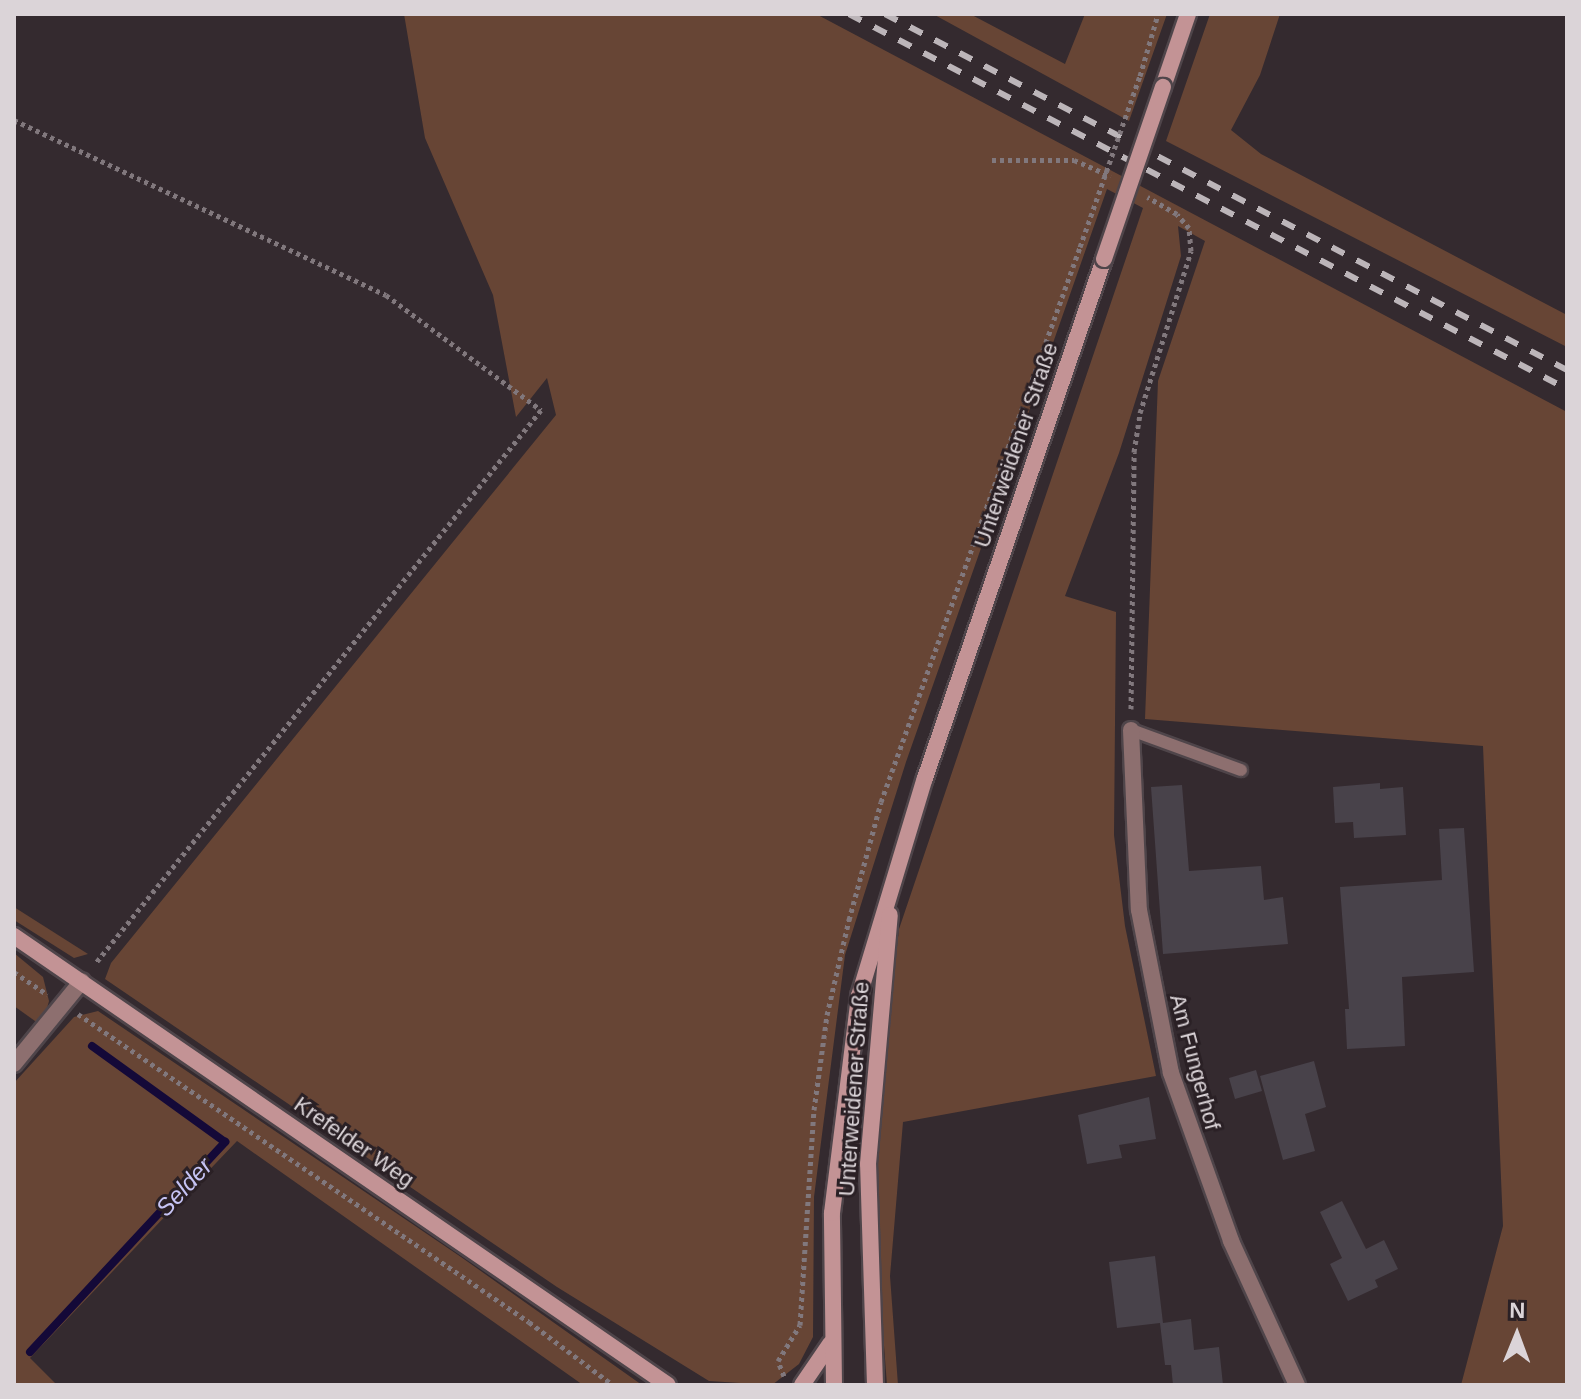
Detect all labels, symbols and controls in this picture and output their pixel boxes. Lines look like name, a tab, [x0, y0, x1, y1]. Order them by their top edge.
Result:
street label: Unterweidener Straße	[968, 339, 1064, 551]
street label: Unterweidener Straße	[833, 981, 875, 1197]
street label: Am Fungerhof	[1164, 991, 1226, 1133]
street label: Krefelder Weg	[289, 1091, 419, 1193]
water label: Selder	[150, 1152, 218, 1222]
north arrow	[1477, 1295, 1557, 1375]
text: N	[1509, 1298, 1526, 1323]

